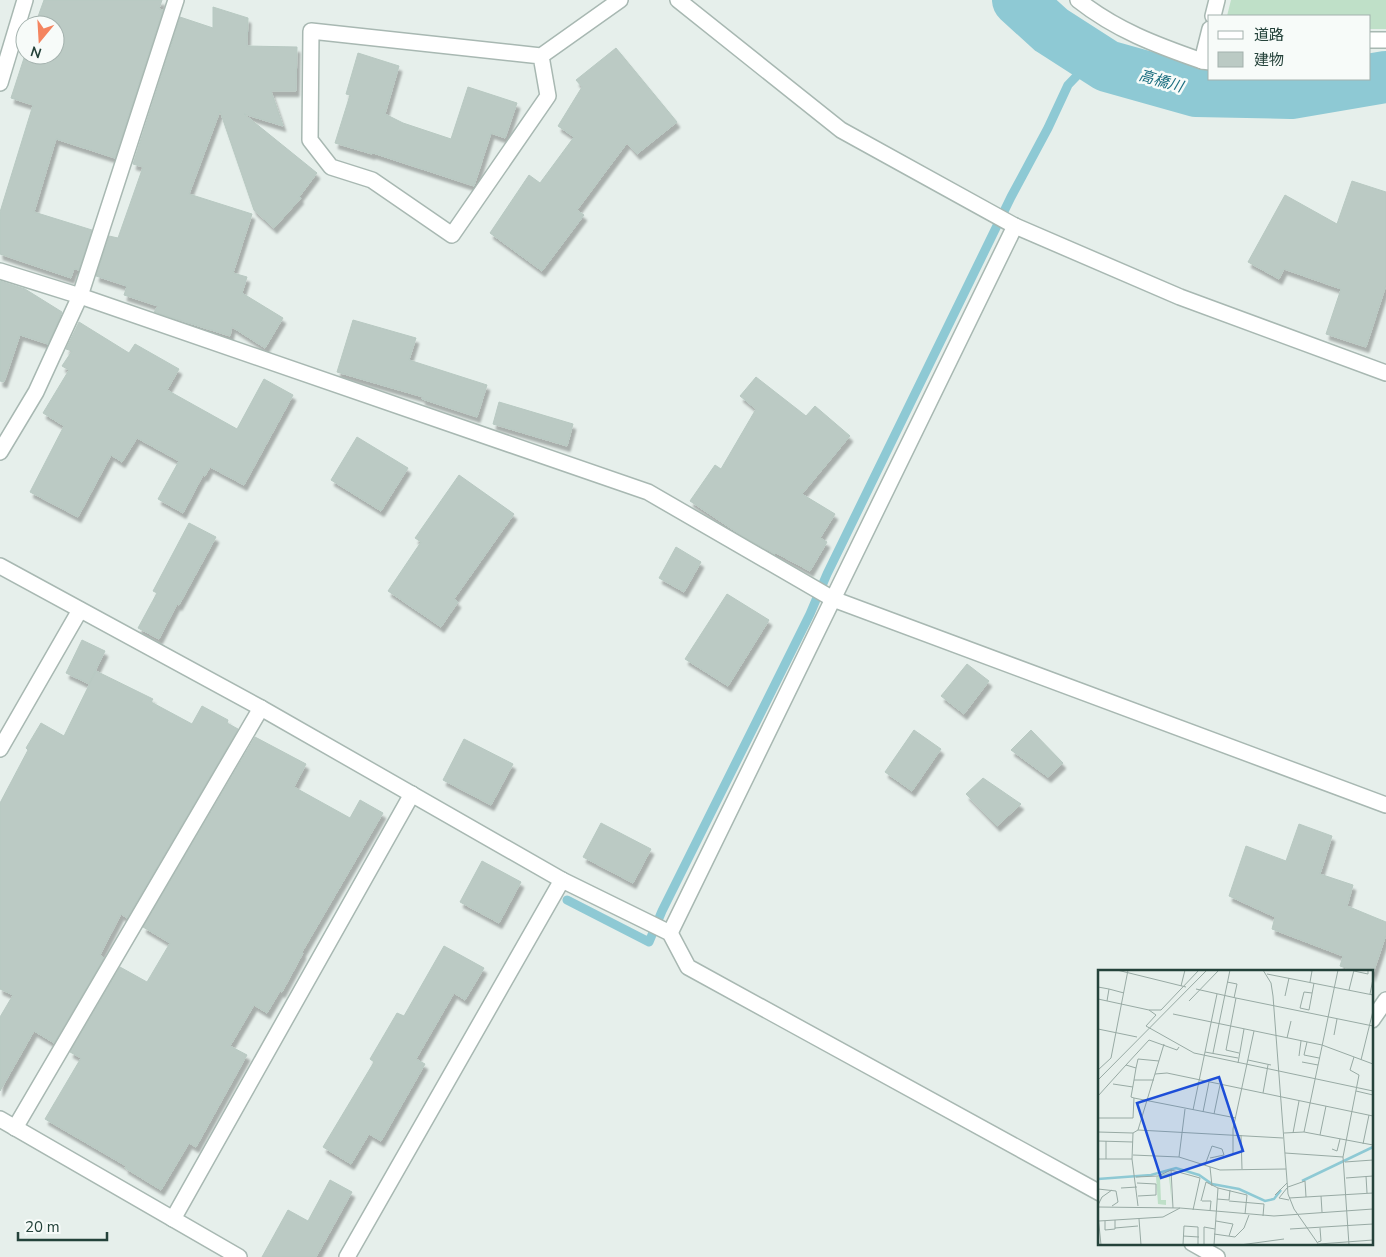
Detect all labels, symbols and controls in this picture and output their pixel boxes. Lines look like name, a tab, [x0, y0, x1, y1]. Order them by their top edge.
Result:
north arrow	[15, 15, 65, 65]
legend	[1208, 15, 1371, 80]
text: 道路	[1254, 25, 1284, 45]
text: N	[28, 41, 44, 63]
text: 建物	[1254, 50, 1284, 70]
water label: 高橋川	[1137, 65, 1187, 97]
inset map	[1098, 970, 1374, 1244]
scale bar	[18, 1210, 106, 1242]
text: 20 m	[25, 1217, 60, 1237]

